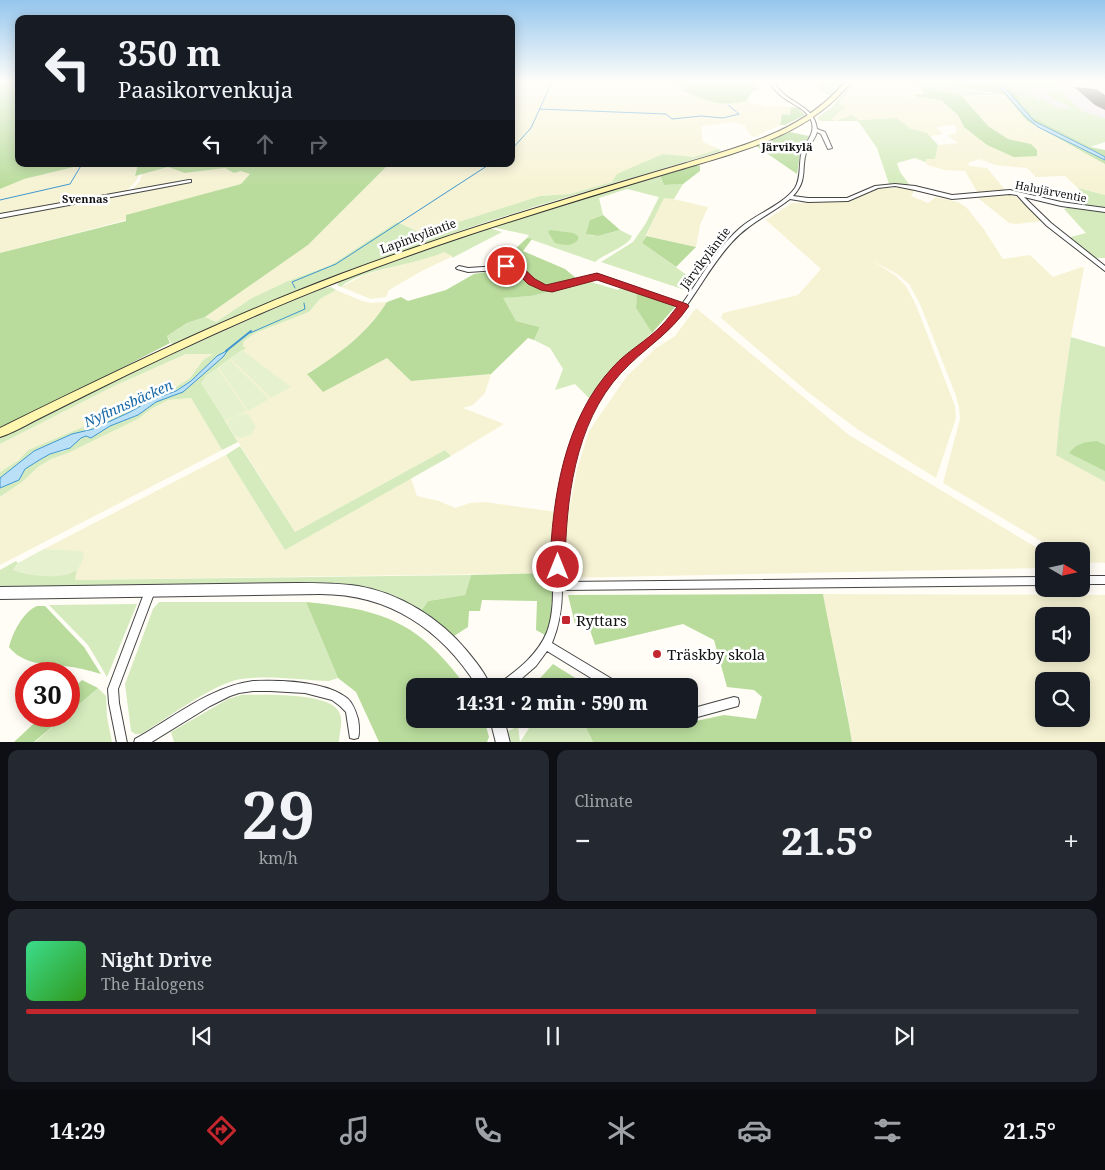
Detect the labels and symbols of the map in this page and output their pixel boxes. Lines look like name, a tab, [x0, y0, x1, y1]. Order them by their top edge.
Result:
district label: Järvikylä	[760, 139, 813, 154]
street label: Halujärventie	[1014, 177, 1088, 205]
district label: Svennas	[62, 191, 108, 206]
street label: Lapinkyläntie	[378, 214, 458, 258]
street label: Järvikyläntie	[675, 223, 734, 293]
pin	[485, 245, 527, 287]
water label: Nyfinnsbäcken	[80, 375, 176, 431]
position arrow	[531, 540, 583, 592]
north arrow	[1035, 542, 1090, 598]
place label: Ryttars	[576, 610, 627, 630]
marker: Ryttars	[560, 614, 572, 626]
place label: Träskby skola	[667, 644, 765, 664]
marker: Träskby skola	[651, 648, 663, 660]
speed limit sign: 30	[15, 662, 80, 727]

